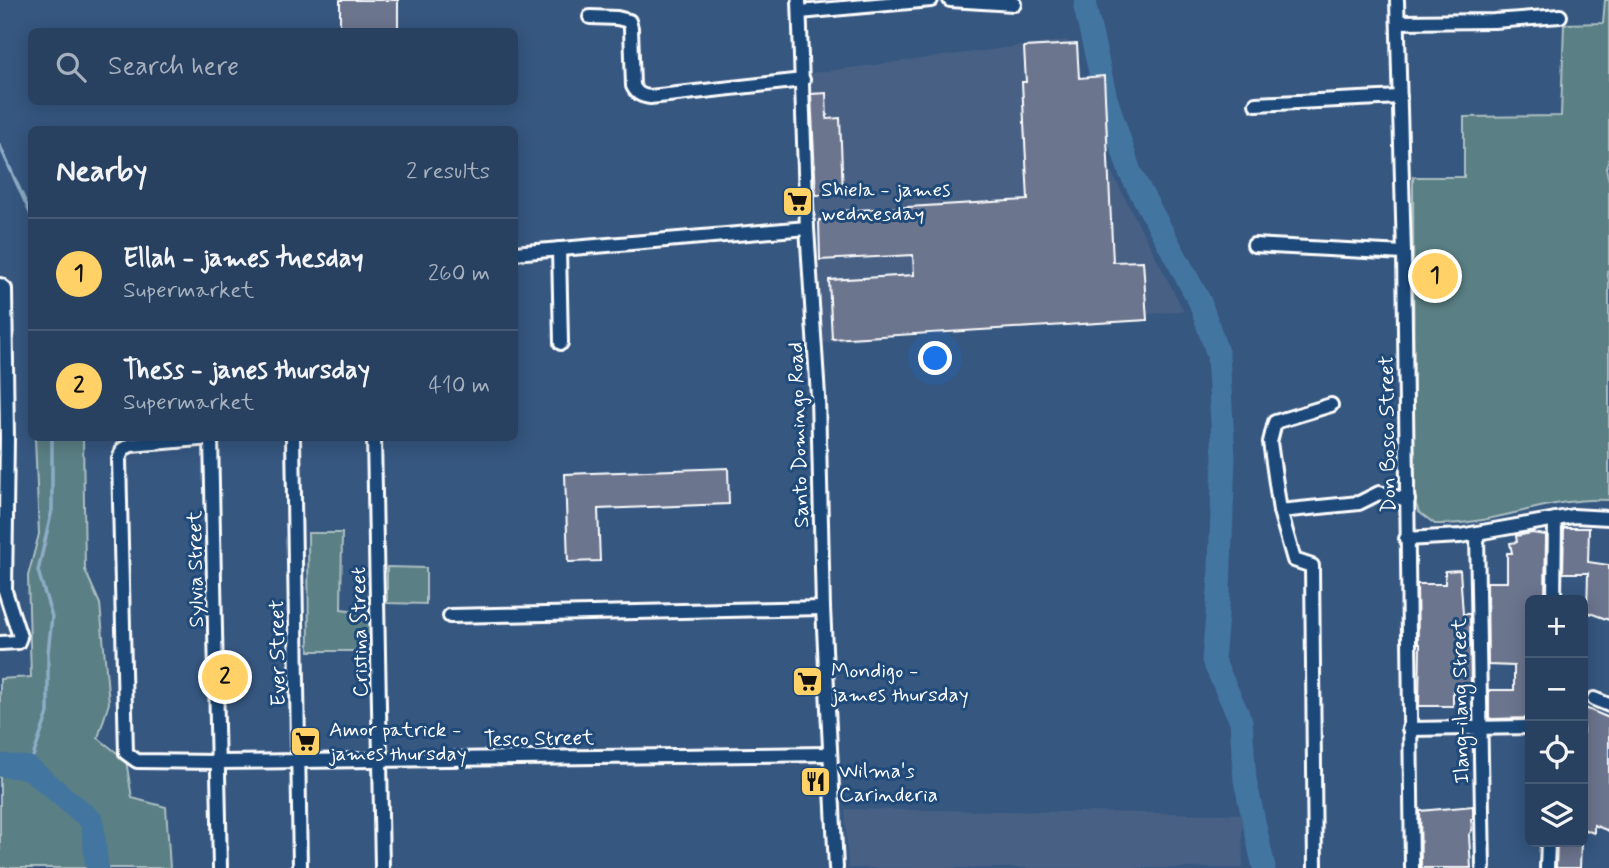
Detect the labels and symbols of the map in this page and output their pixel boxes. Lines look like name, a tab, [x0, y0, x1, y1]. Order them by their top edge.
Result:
place label: Shiela - james wednesday	[821, 176, 950, 228]
supermarket icon: Shiela - james wednesday	[781, 184, 815, 218]
pin: 1	[1412, 250, 1458, 302]
your location	[918, 341, 952, 375]
street label: Santo Domingo Road	[782, 342, 816, 528]
street label: Don Bosco Street	[1373, 355, 1403, 513]
street label: Sylvia Street	[181, 510, 211, 628]
street label: Cristina Street	[345, 566, 375, 698]
street label: Ever Street	[263, 599, 293, 707]
street label: Ilang-ilang Street	[1446, 617, 1477, 784]
pin: 2	[202, 651, 248, 703]
place label: Mondigo - james thursday	[830, 657, 969, 709]
supermarket icon: Mondigo - james thursday	[791, 665, 825, 699]
place label: Amor patrick - james thursday	[328, 716, 467, 768]
supermarket icon: Amor patrick - james thursday	[289, 724, 323, 758]
street label: Tesco Street	[483, 724, 595, 754]
place label: Wilma's Carinderia	[839, 757, 938, 809]
restaurant icon: Wilma's Carinderia	[799, 765, 833, 799]

